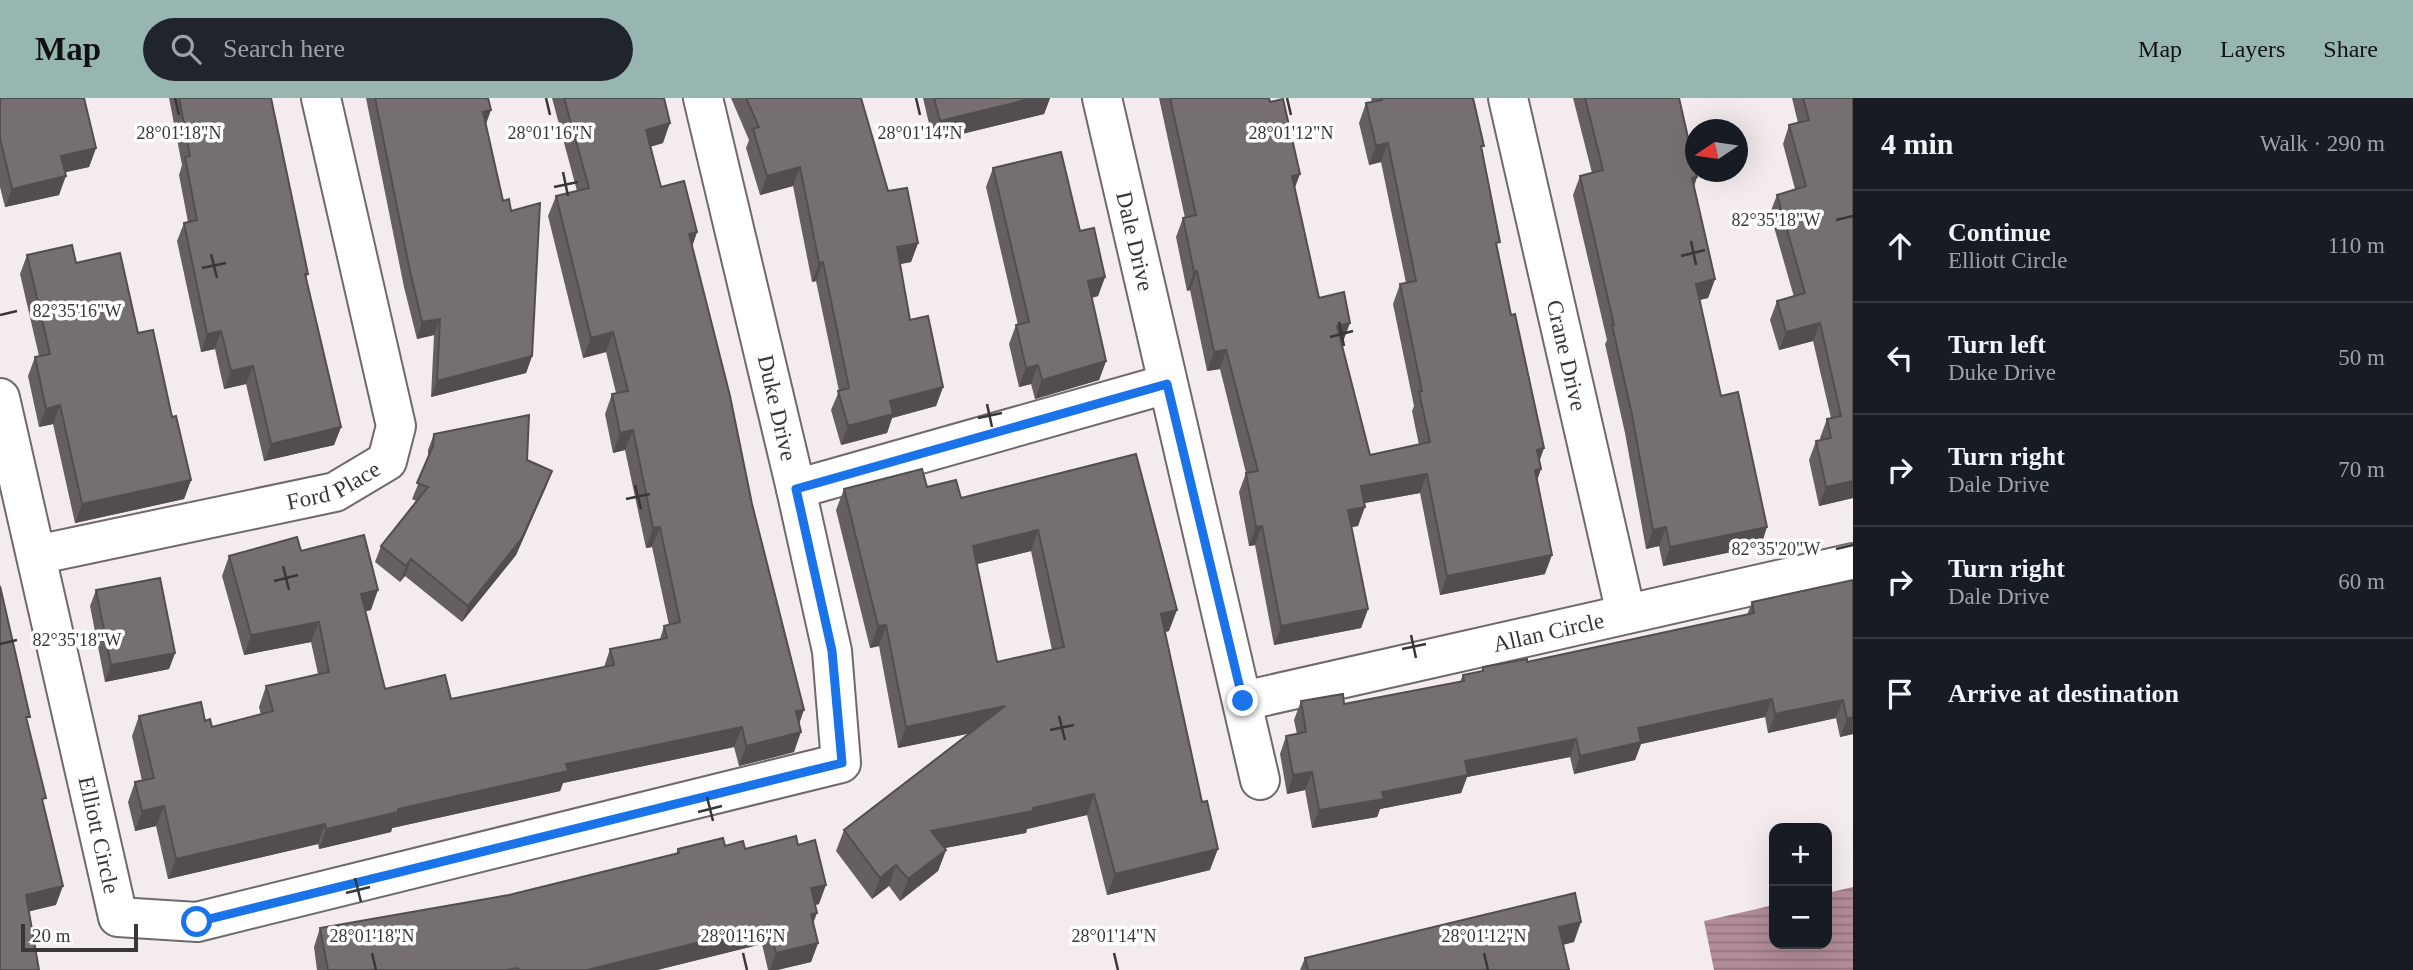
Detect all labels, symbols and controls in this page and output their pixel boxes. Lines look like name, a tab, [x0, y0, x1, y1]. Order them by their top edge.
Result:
search box	[143, 18, 633, 81]
icon: search	[167, 30, 205, 68]
text: Map	[35, 31, 101, 67]
text: Search here	[223, 34, 345, 63]
text: Map	[2138, 36, 2182, 62]
text: Layers	[2220, 36, 2285, 62]
text: Share	[2323, 36, 2378, 62]
north arrow	[1685, 119, 1748, 182]
text: 28°01'18"N	[137, 123, 221, 143]
text: 28°01'16"N	[508, 123, 592, 143]
text: 28°01'14"N	[878, 123, 962, 143]
text: 28°01'12"N	[1249, 123, 1333, 143]
text: 4 min	[1881, 127, 1954, 160]
text: Walk · 290 m	[2260, 131, 2385, 156]
street label: Dale Drive	[1112, 189, 1159, 294]
text: 82°35'18"W	[1732, 210, 1820, 230]
text: Continue	[1948, 218, 2051, 247]
icon: ahead	[1881, 227, 1919, 265]
text: 110 m	[2328, 233, 2385, 258]
text: Elliott Circle	[1948, 248, 2067, 273]
street label: Crane Drive	[1542, 297, 1592, 413]
text: 82°35'16"W	[33, 301, 121, 321]
text: Turn left	[1948, 330, 2046, 359]
icon: left	[1881, 339, 1919, 377]
text: 50 m	[2338, 345, 2385, 370]
street label: Duke Drive	[753, 353, 801, 463]
text: Duke Drive	[1948, 360, 2056, 385]
text: Turn right	[1948, 442, 2065, 471]
icon: right	[1881, 451, 1919, 489]
street label: Ford Place	[284, 456, 384, 514]
text: 70 m	[2338, 457, 2385, 482]
text: Dale Drive	[1948, 472, 2050, 497]
text: 82°35'20"W	[1732, 539, 1820, 559]
text: Turn right	[1948, 554, 2065, 583]
icon: right	[1881, 563, 1919, 601]
text: 60 m	[2338, 569, 2385, 594]
text: Dale Drive	[1948, 584, 2050, 609]
street label: Allan Circle	[1490, 607, 1606, 657]
text: 82°35'18"W	[33, 630, 121, 650]
icon: arrive	[1881, 675, 1919, 713]
text: Arrive at destination	[1948, 679, 2179, 708]
route end	[1227, 685, 1258, 716]
street label: Elliott Circle	[74, 774, 125, 896]
map controls	[1769, 823, 1832, 949]
button: +	[1769, 823, 1832, 886]
button: −	[1769, 886, 1832, 949]
route start	[181, 906, 212, 937]
scale bar	[21, 921, 138, 953]
text: 20 m	[32, 925, 71, 946]
text: 28°01'18"N	[330, 926, 414, 946]
text: 28°01'16"N	[701, 926, 785, 946]
text: 28°01'14"N	[1072, 926, 1156, 946]
text: 28°01'12"N	[1442, 926, 1526, 946]

